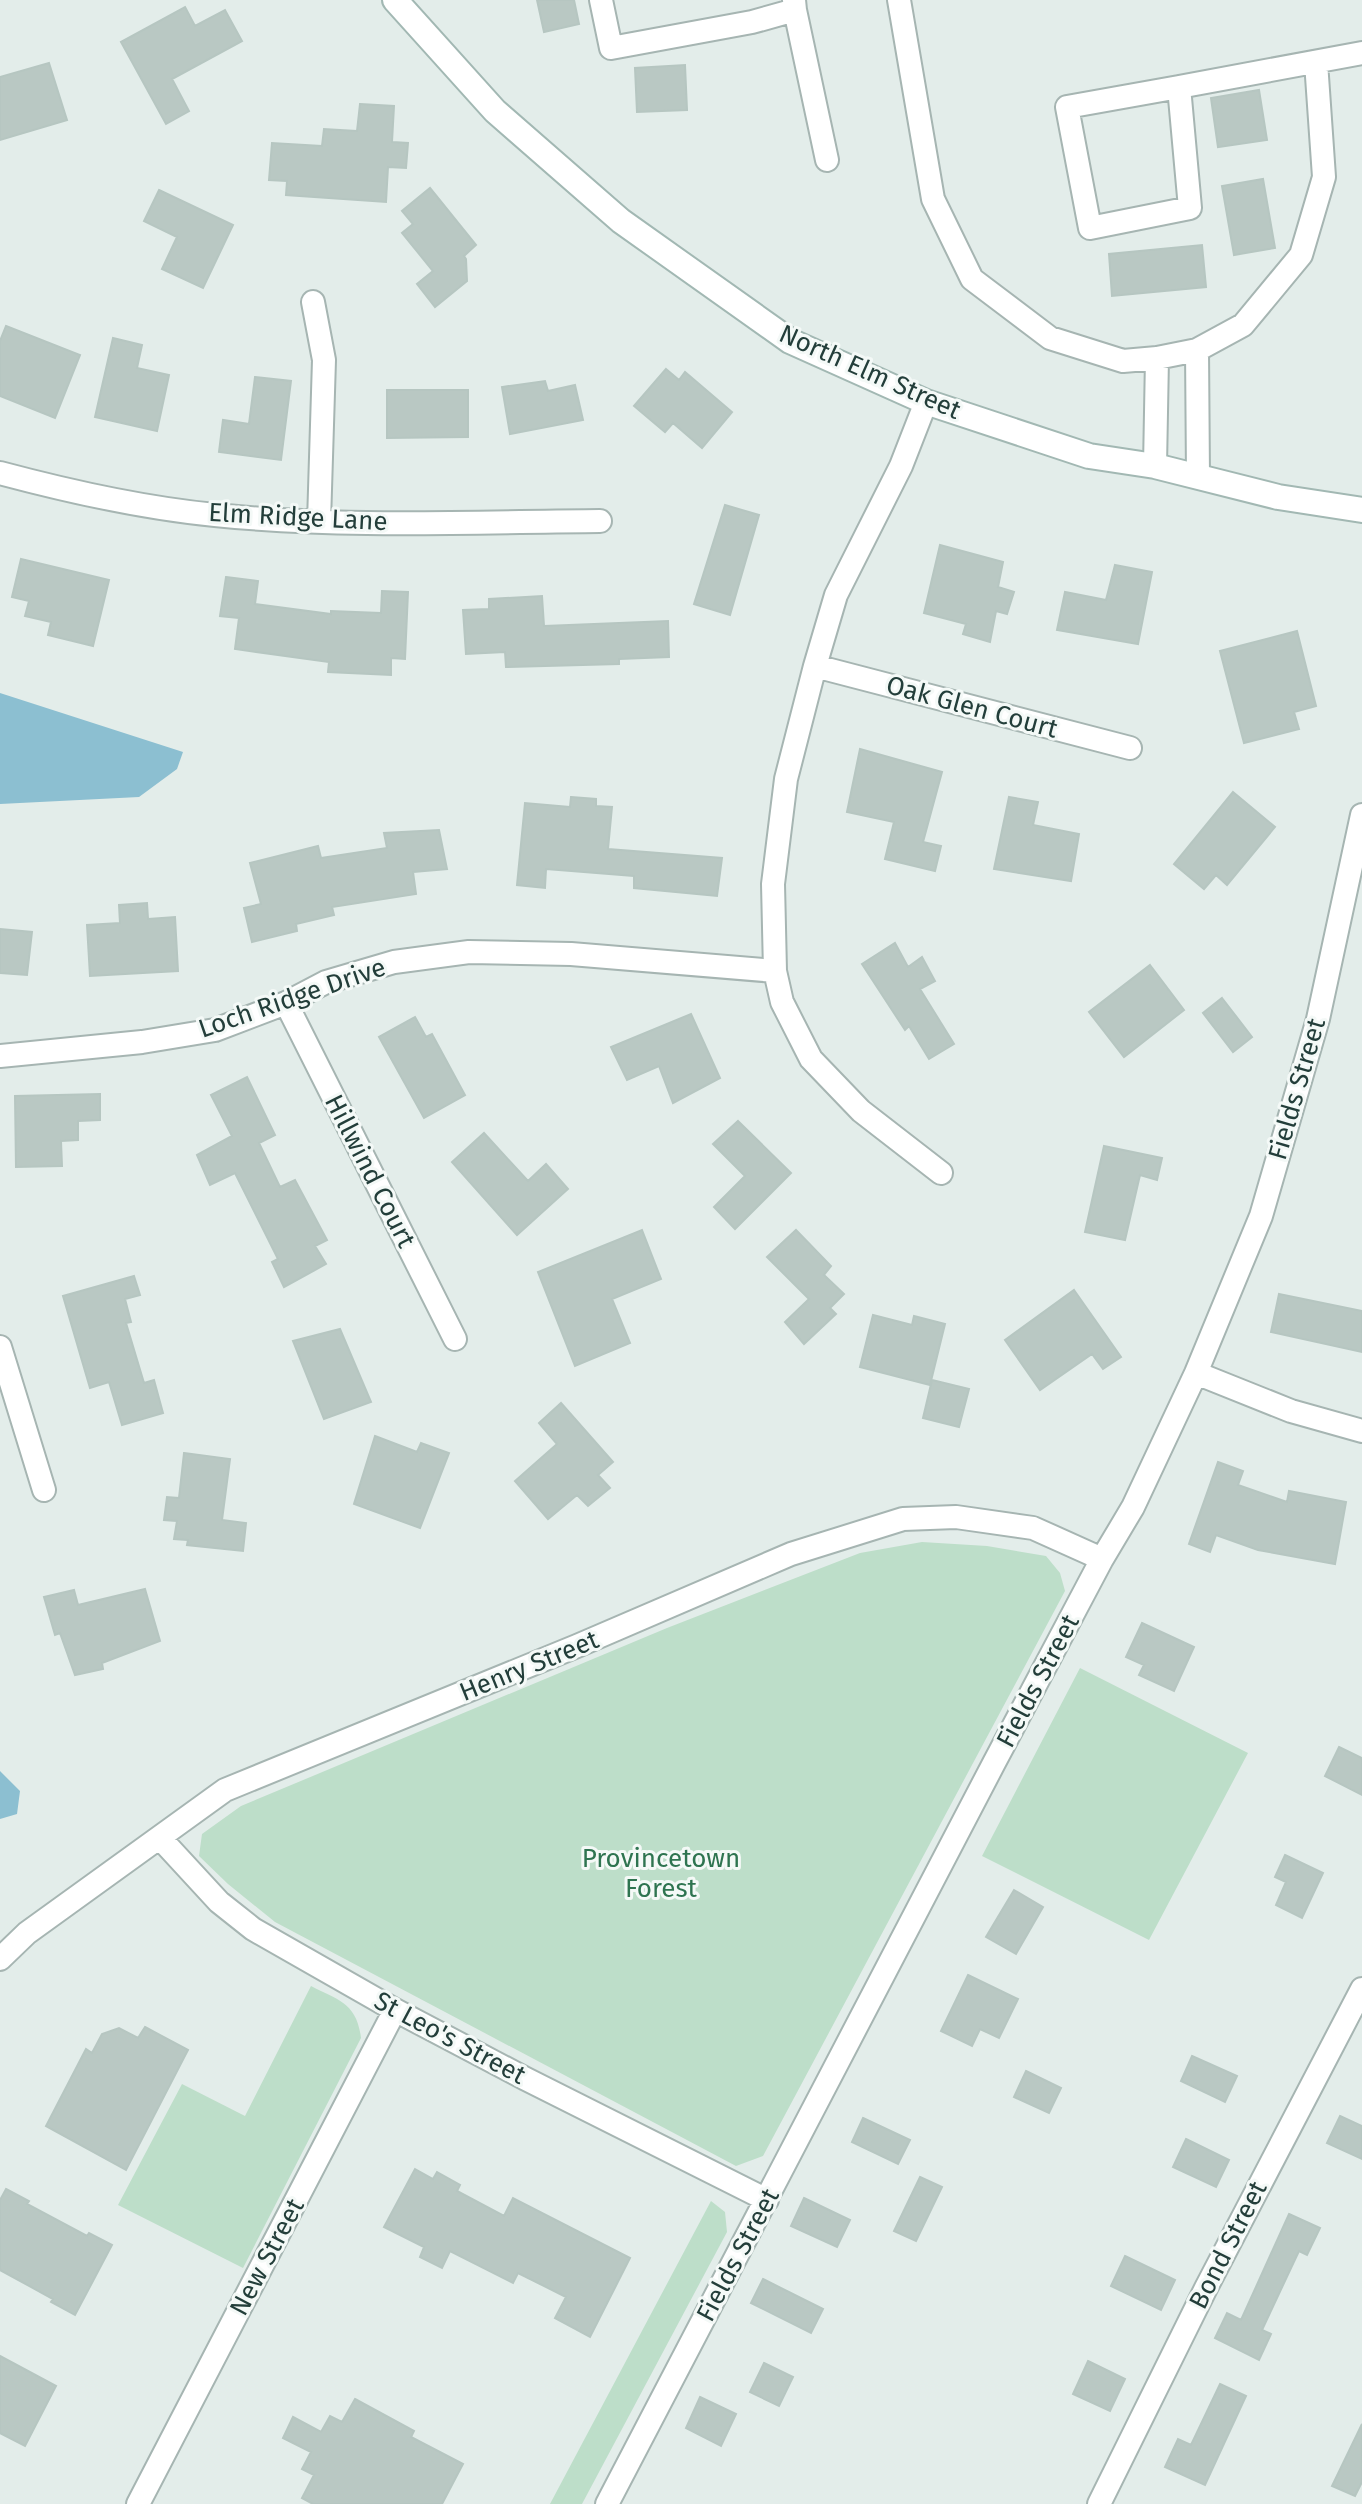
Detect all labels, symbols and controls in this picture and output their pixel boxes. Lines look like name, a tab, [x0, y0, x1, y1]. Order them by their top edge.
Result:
street label: North Elm Street	[774, 318, 966, 426]
street label: Elm Ridge Lane	[208, 497, 388, 537]
street label: Oak Glen Court	[883, 669, 1062, 745]
street label: Loch Ridge Drive	[194, 951, 390, 1045]
street label: Fields Street	[1262, 1014, 1332, 1163]
street label: Hillwind Court	[318, 1089, 422, 1253]
street label: Fields Street	[990, 1609, 1086, 1753]
street label: Henry Street	[455, 1624, 604, 1708]
park label: Provincetown Forest	[582, 1843, 740, 1904]
street label: St Leo's Street	[369, 1985, 531, 2091]
street label: Bond Street	[1183, 2175, 1274, 2314]
street label: Fields Street	[690, 2183, 786, 2327]
street label: New Street	[223, 2193, 311, 2321]

